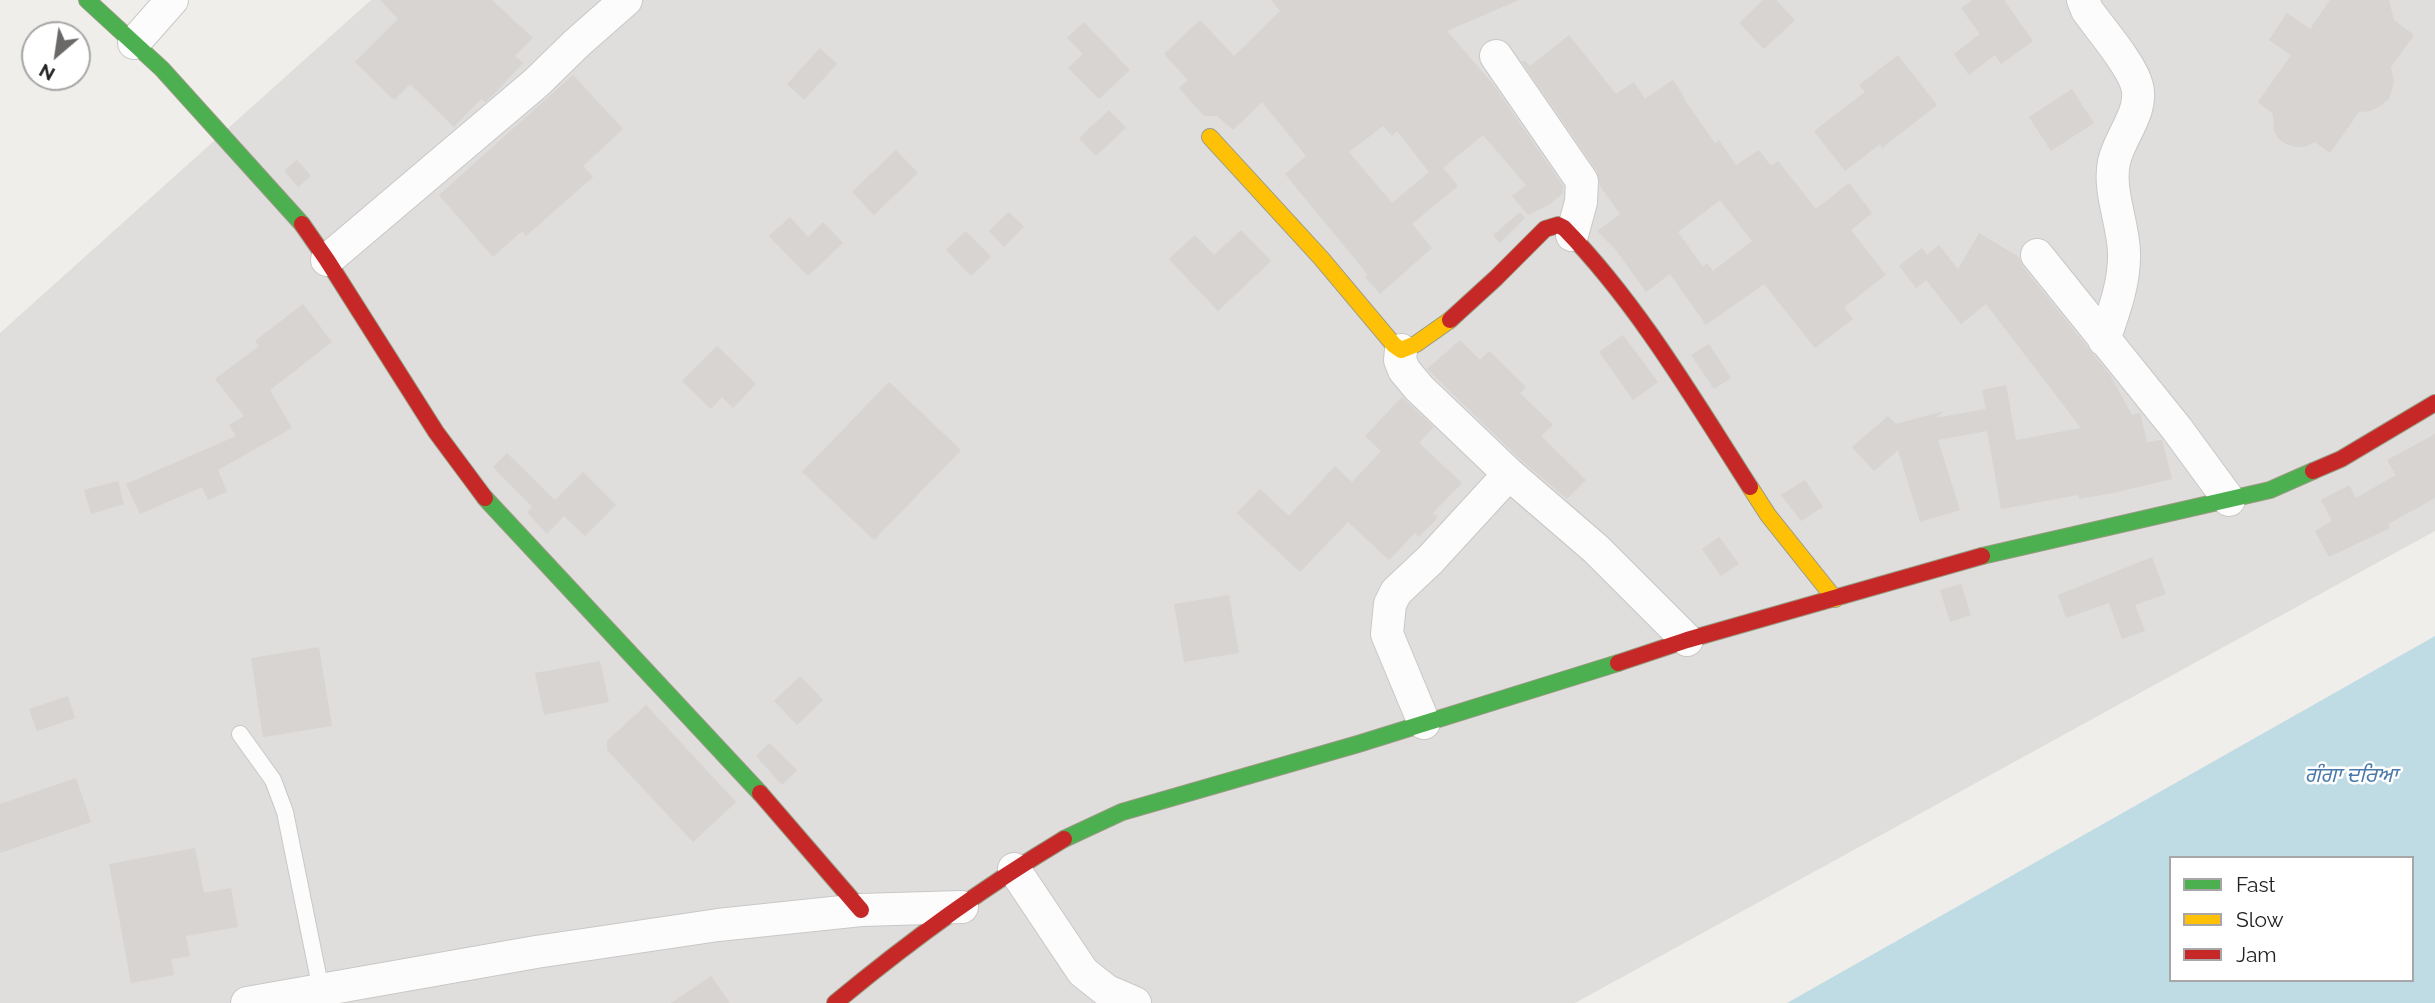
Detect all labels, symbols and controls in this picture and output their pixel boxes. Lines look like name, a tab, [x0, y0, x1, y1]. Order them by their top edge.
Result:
north arrow	[21, 21, 91, 91]
text: N	[35, 59, 58, 86]
water label: ਗੰਗਾ ਦਰਿਆ	[2305, 763, 2397, 789]
legend	[2169, 856, 2414, 982]
text: Fast	[2236, 872, 2276, 897]
text: Slow	[2236, 907, 2284, 932]
text: Jam	[2236, 942, 2277, 967]

